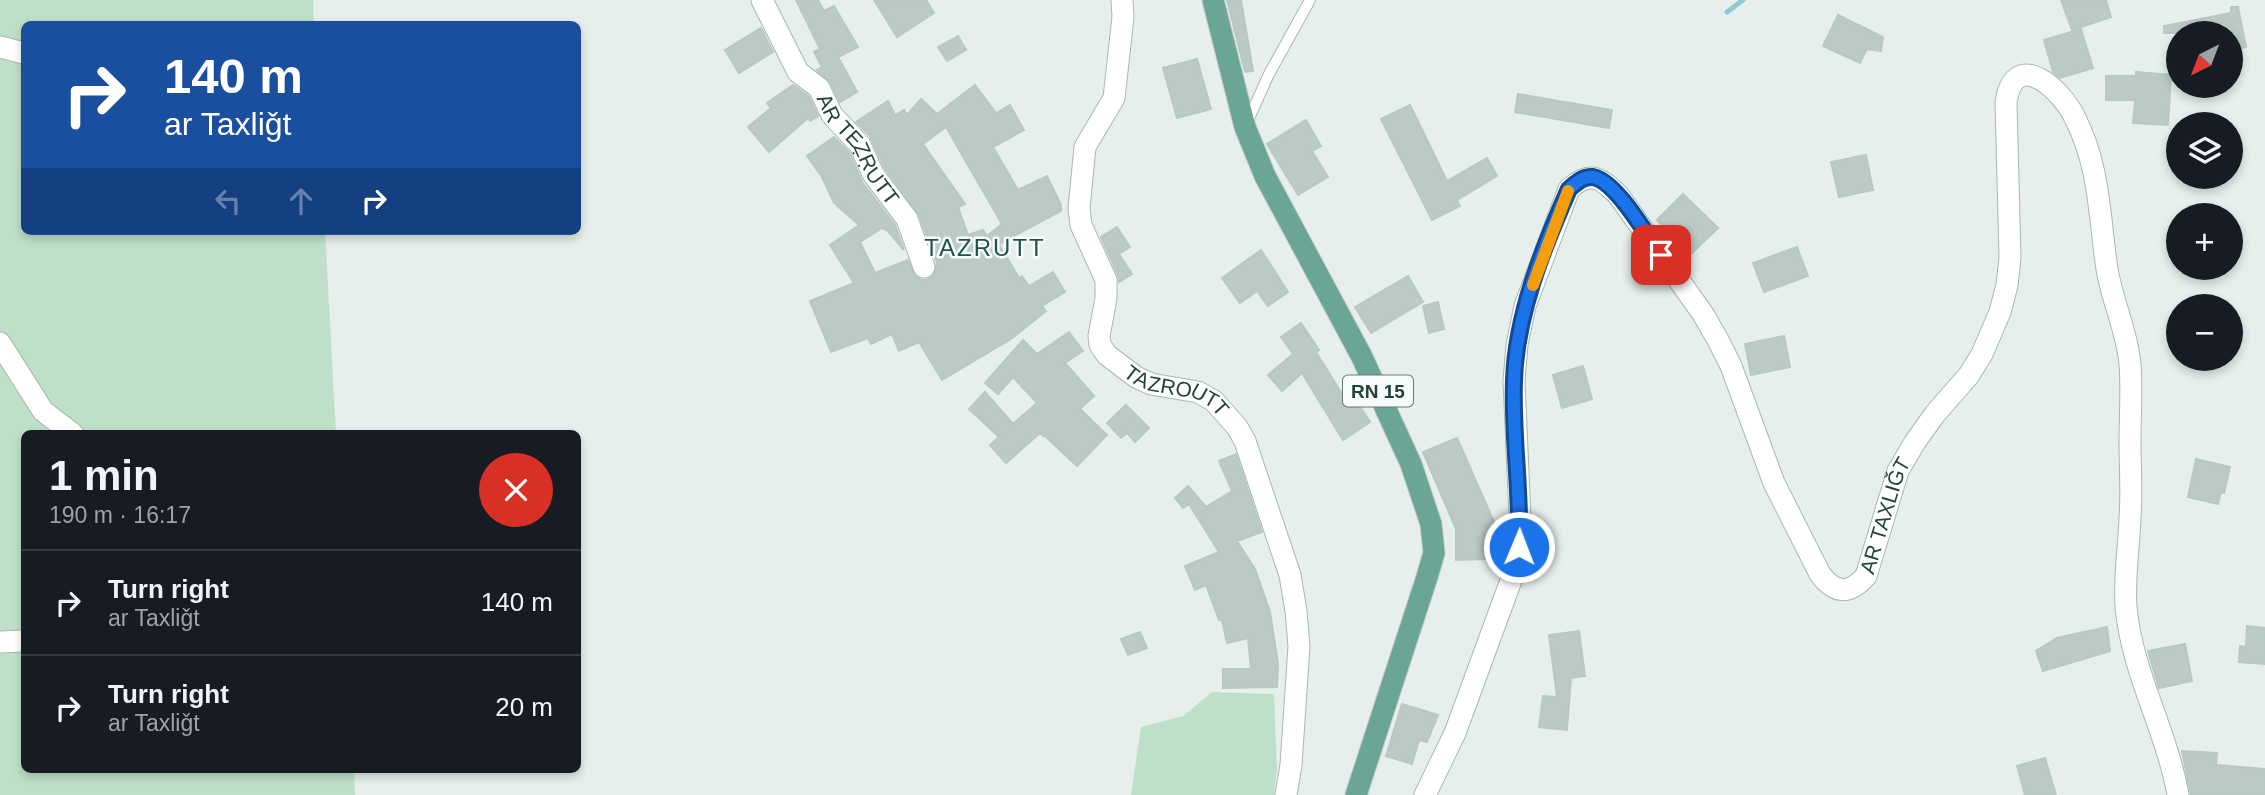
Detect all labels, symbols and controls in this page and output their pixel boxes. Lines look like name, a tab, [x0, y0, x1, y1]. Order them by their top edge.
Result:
north arrow	[2166, 21, 2244, 98]
map controls	[2166, 21, 2243, 371]
icon: right	[49, 49, 140, 140]
text: 140 m	[164, 49, 303, 103]
street label: AR TEẒṚUTT	[813, 90, 904, 209]
text: ar Taxliǧt	[164, 106, 291, 142]
button: layers	[2166, 112, 2243, 189]
icon: left	[209, 182, 247, 220]
icon: ahead	[282, 182, 320, 220]
icon: right	[355, 182, 393, 220]
button: +	[2166, 203, 2243, 280]
pin	[1631, 225, 1691, 285]
district label: TAZRUTT	[924, 234, 1046, 261]
icon: arrive	[1642, 236, 1680, 274]
button: −	[2166, 294, 2243, 371]
street label: TAZROUTT	[1120, 360, 1234, 420]
road number: RN 15	[1343, 376, 1413, 406]
text: 1 min	[49, 452, 159, 499]
button: close	[479, 453, 553, 527]
street label: AR TAXLIǦT	[1855, 453, 1915, 576]
text: 190 m · 16:17	[49, 502, 191, 528]
position arrow	[1482, 510, 1556, 584]
text: Turn right	[108, 574, 229, 604]
icon: right	[49, 584, 87, 622]
text: 140 m	[481, 587, 553, 617]
text: ar Taxliǧt	[108, 605, 200, 631]
text: Turn right	[108, 679, 229, 709]
icon: right	[49, 689, 87, 727]
text: 20 m	[495, 692, 553, 722]
text: ar Taxliǧt	[108, 710, 200, 736]

